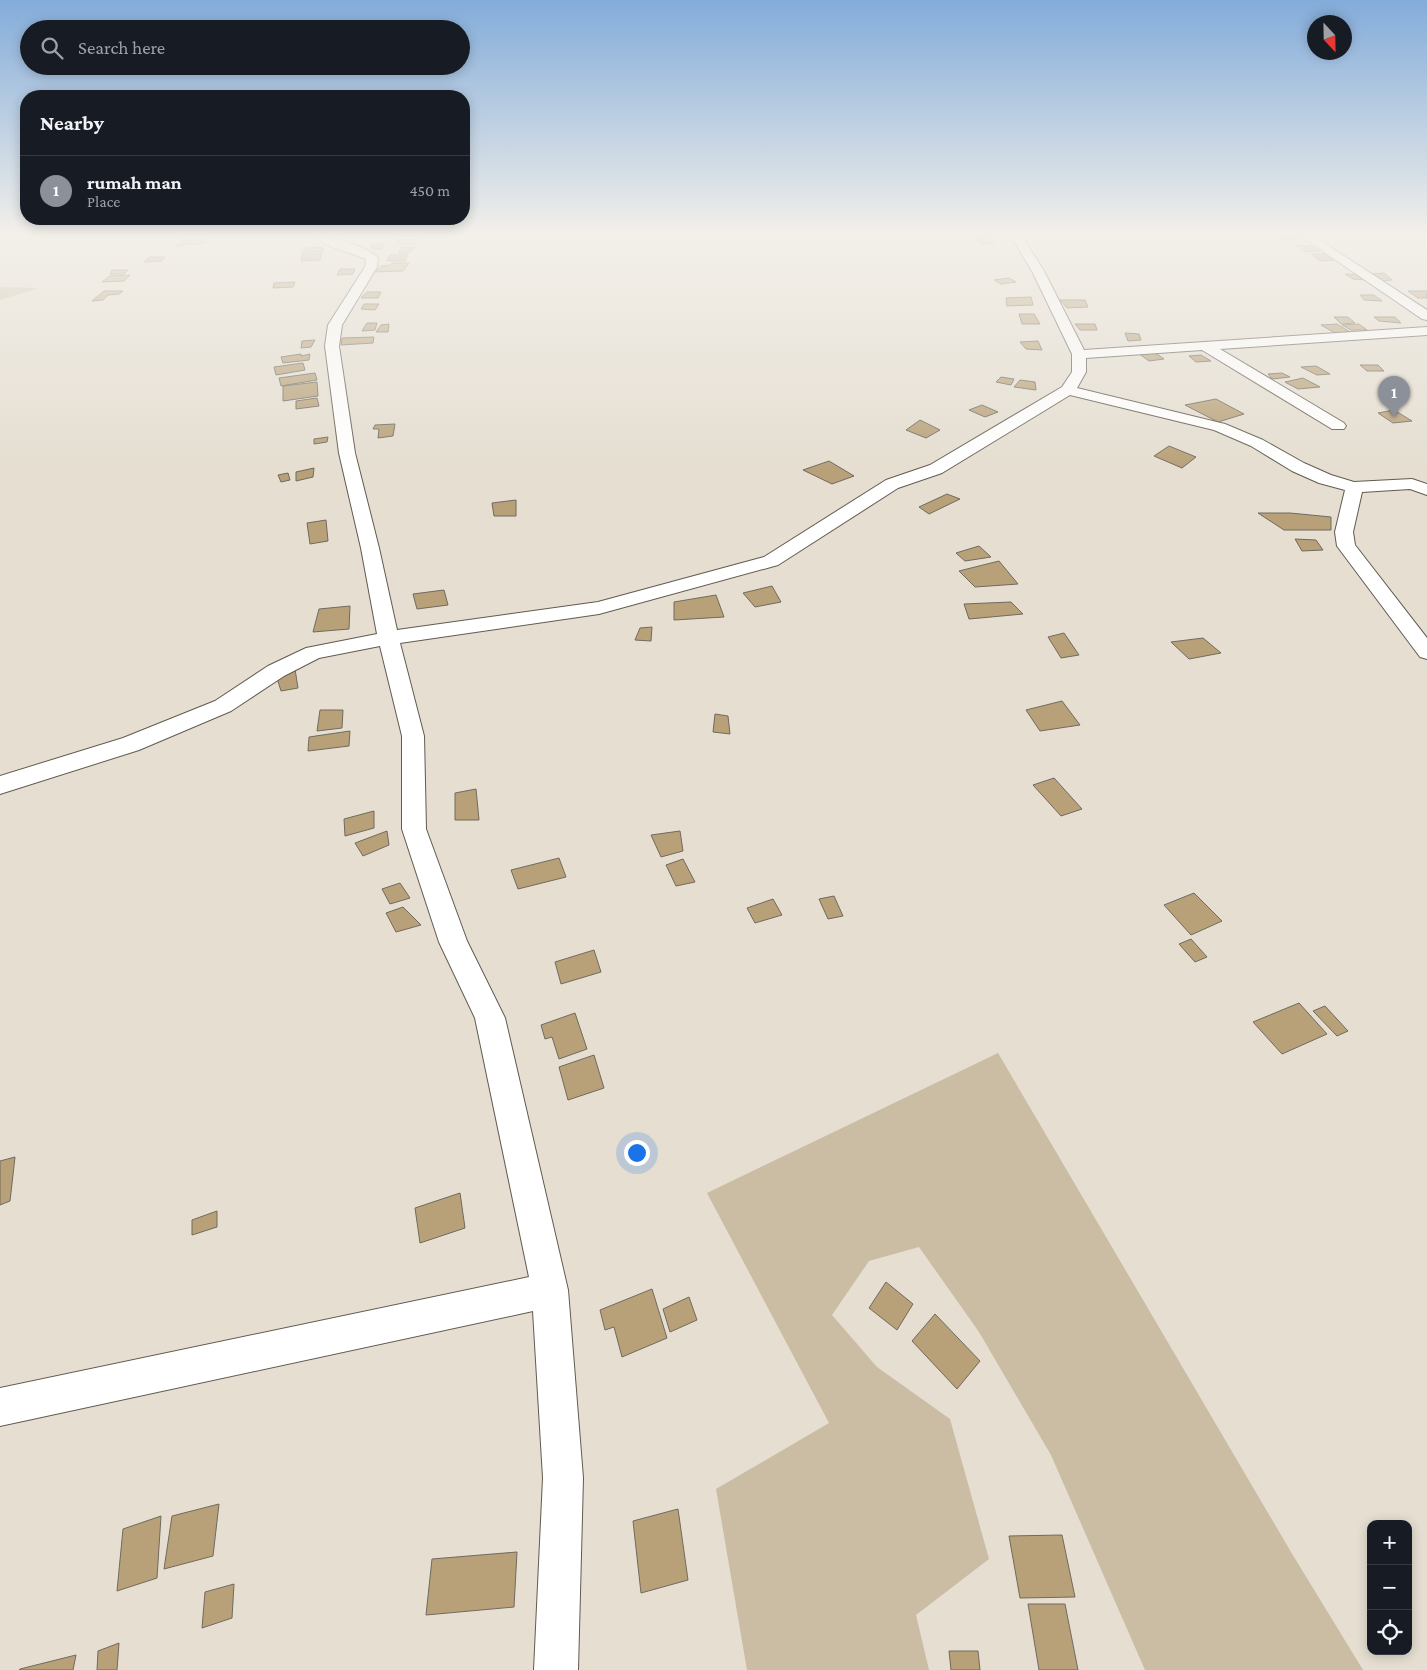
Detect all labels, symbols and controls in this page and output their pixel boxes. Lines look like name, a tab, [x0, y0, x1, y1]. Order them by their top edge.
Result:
north arrow	[1307, 15, 1352, 60]
search box	[20, 20, 470, 75]
icon: search	[38, 34, 66, 62]
text: Search here	[78, 37, 165, 58]
text: Nearby	[40, 111, 104, 135]
text: rumah man	[87, 172, 182, 193]
text: 1	[53, 182, 59, 199]
text: 450 m	[409, 182, 450, 199]
text: Place	[87, 193, 120, 210]
pin: 1	[1378, 376, 1410, 417]
your location	[624, 1140, 650, 1166]
map controls	[1367, 1520, 1412, 1655]
button: +	[1367, 1520, 1412, 1565]
button: −	[1367, 1565, 1412, 1610]
button: locate	[1367, 1610, 1412, 1655]

